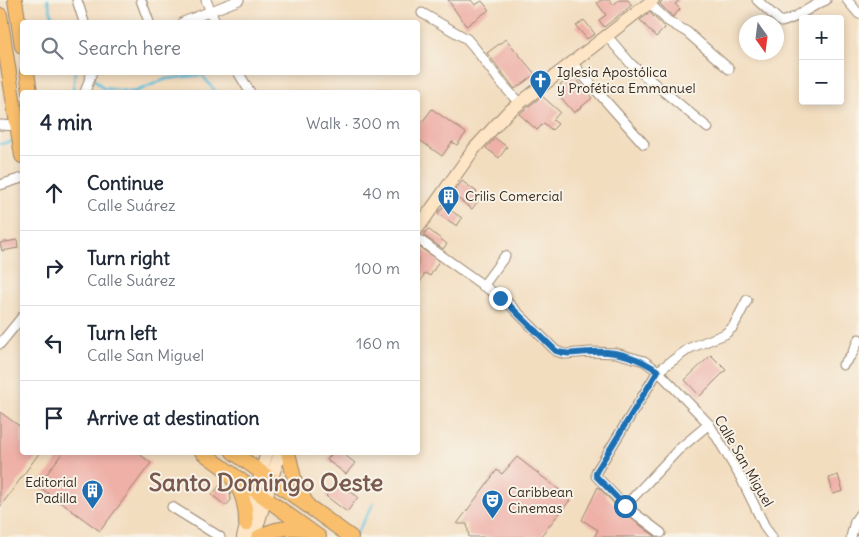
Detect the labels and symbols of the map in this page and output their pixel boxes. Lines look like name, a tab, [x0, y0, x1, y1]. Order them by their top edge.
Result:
north arrow	[739, 15, 784, 60]
place label: Iglesia Apostólica y Profética Emmanuel	[557, 63, 696, 97]
church icon: Iglesia Apostólica y Profética Emmanuel	[529, 68, 553, 99]
building icon: Crilis Comercial	[437, 184, 461, 215]
place label: Crilis Comercial	[465, 187, 563, 205]
route end	[489, 287, 512, 310]
street label: Calle San Miguel	[711, 412, 777, 510]
district label: Santo Domingo Oeste	[149, 467, 383, 497]
place label: Editorial Padilla	[25, 473, 77, 507]
building icon: Editorial Padilla	[81, 478, 105, 509]
place label: Caribbean Cinemas	[508, 483, 573, 517]
theatre icon: Caribbean Cinemas	[480, 488, 504, 519]
route start	[614, 495, 637, 518]

